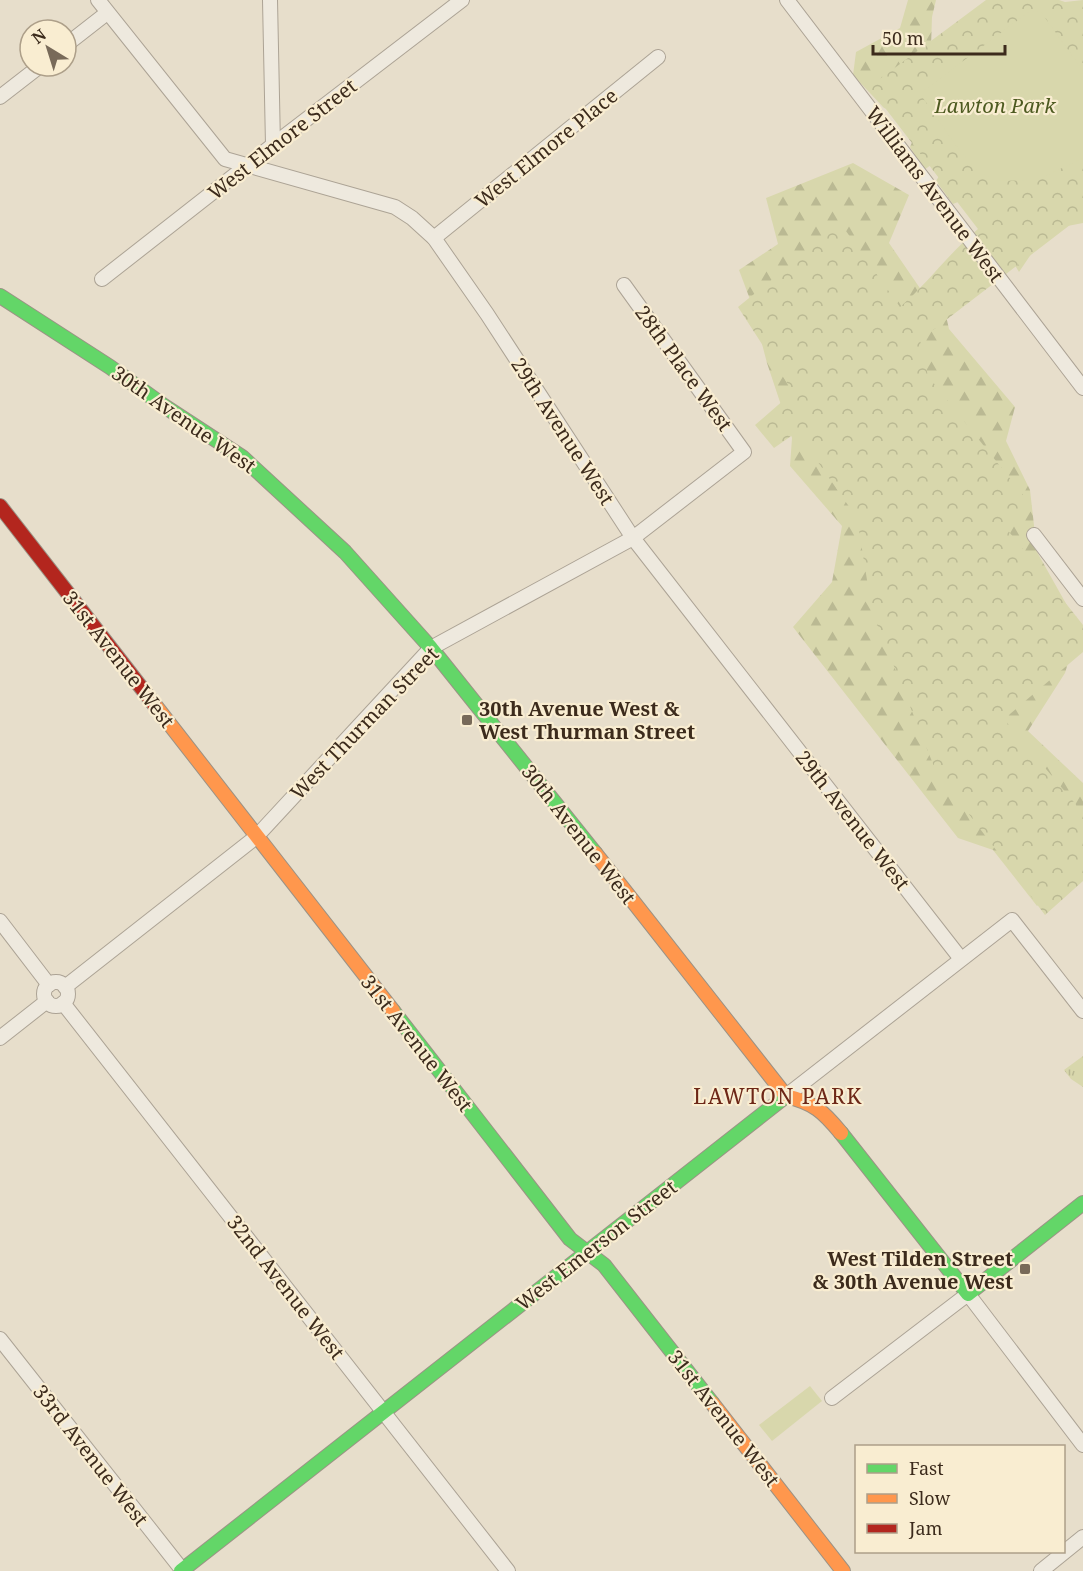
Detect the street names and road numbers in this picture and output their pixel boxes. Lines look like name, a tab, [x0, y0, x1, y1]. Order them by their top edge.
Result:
street label: West Elmore Street	[202, 72, 362, 206]
street label: West Elmore Place	[469, 82, 623, 214]
street label: Williams Avenue West	[860, 101, 1010, 287]
street label: 28th Place West	[629, 300, 739, 436]
street label: 29th Avenue West	[505, 352, 621, 510]
street label: 30th Avenue West	[106, 359, 262, 479]
street label: 31st Avenue West	[57, 585, 181, 733]
street label: West Thurman Street	[284, 641, 444, 805]
street label: 29th Avenue West	[790, 745, 916, 895]
street label: 30th Avenue West	[516, 759, 642, 909]
street label: 31st Avenue West	[355, 969, 479, 1117]
street label: West Emerson Street	[510, 1174, 682, 1316]
street label: 32nd Avenue West	[221, 1209, 351, 1365]
street label: 31st Avenue West	[662, 1344, 786, 1492]
street label: 33rd Avenue West	[27, 1379, 155, 1531]

